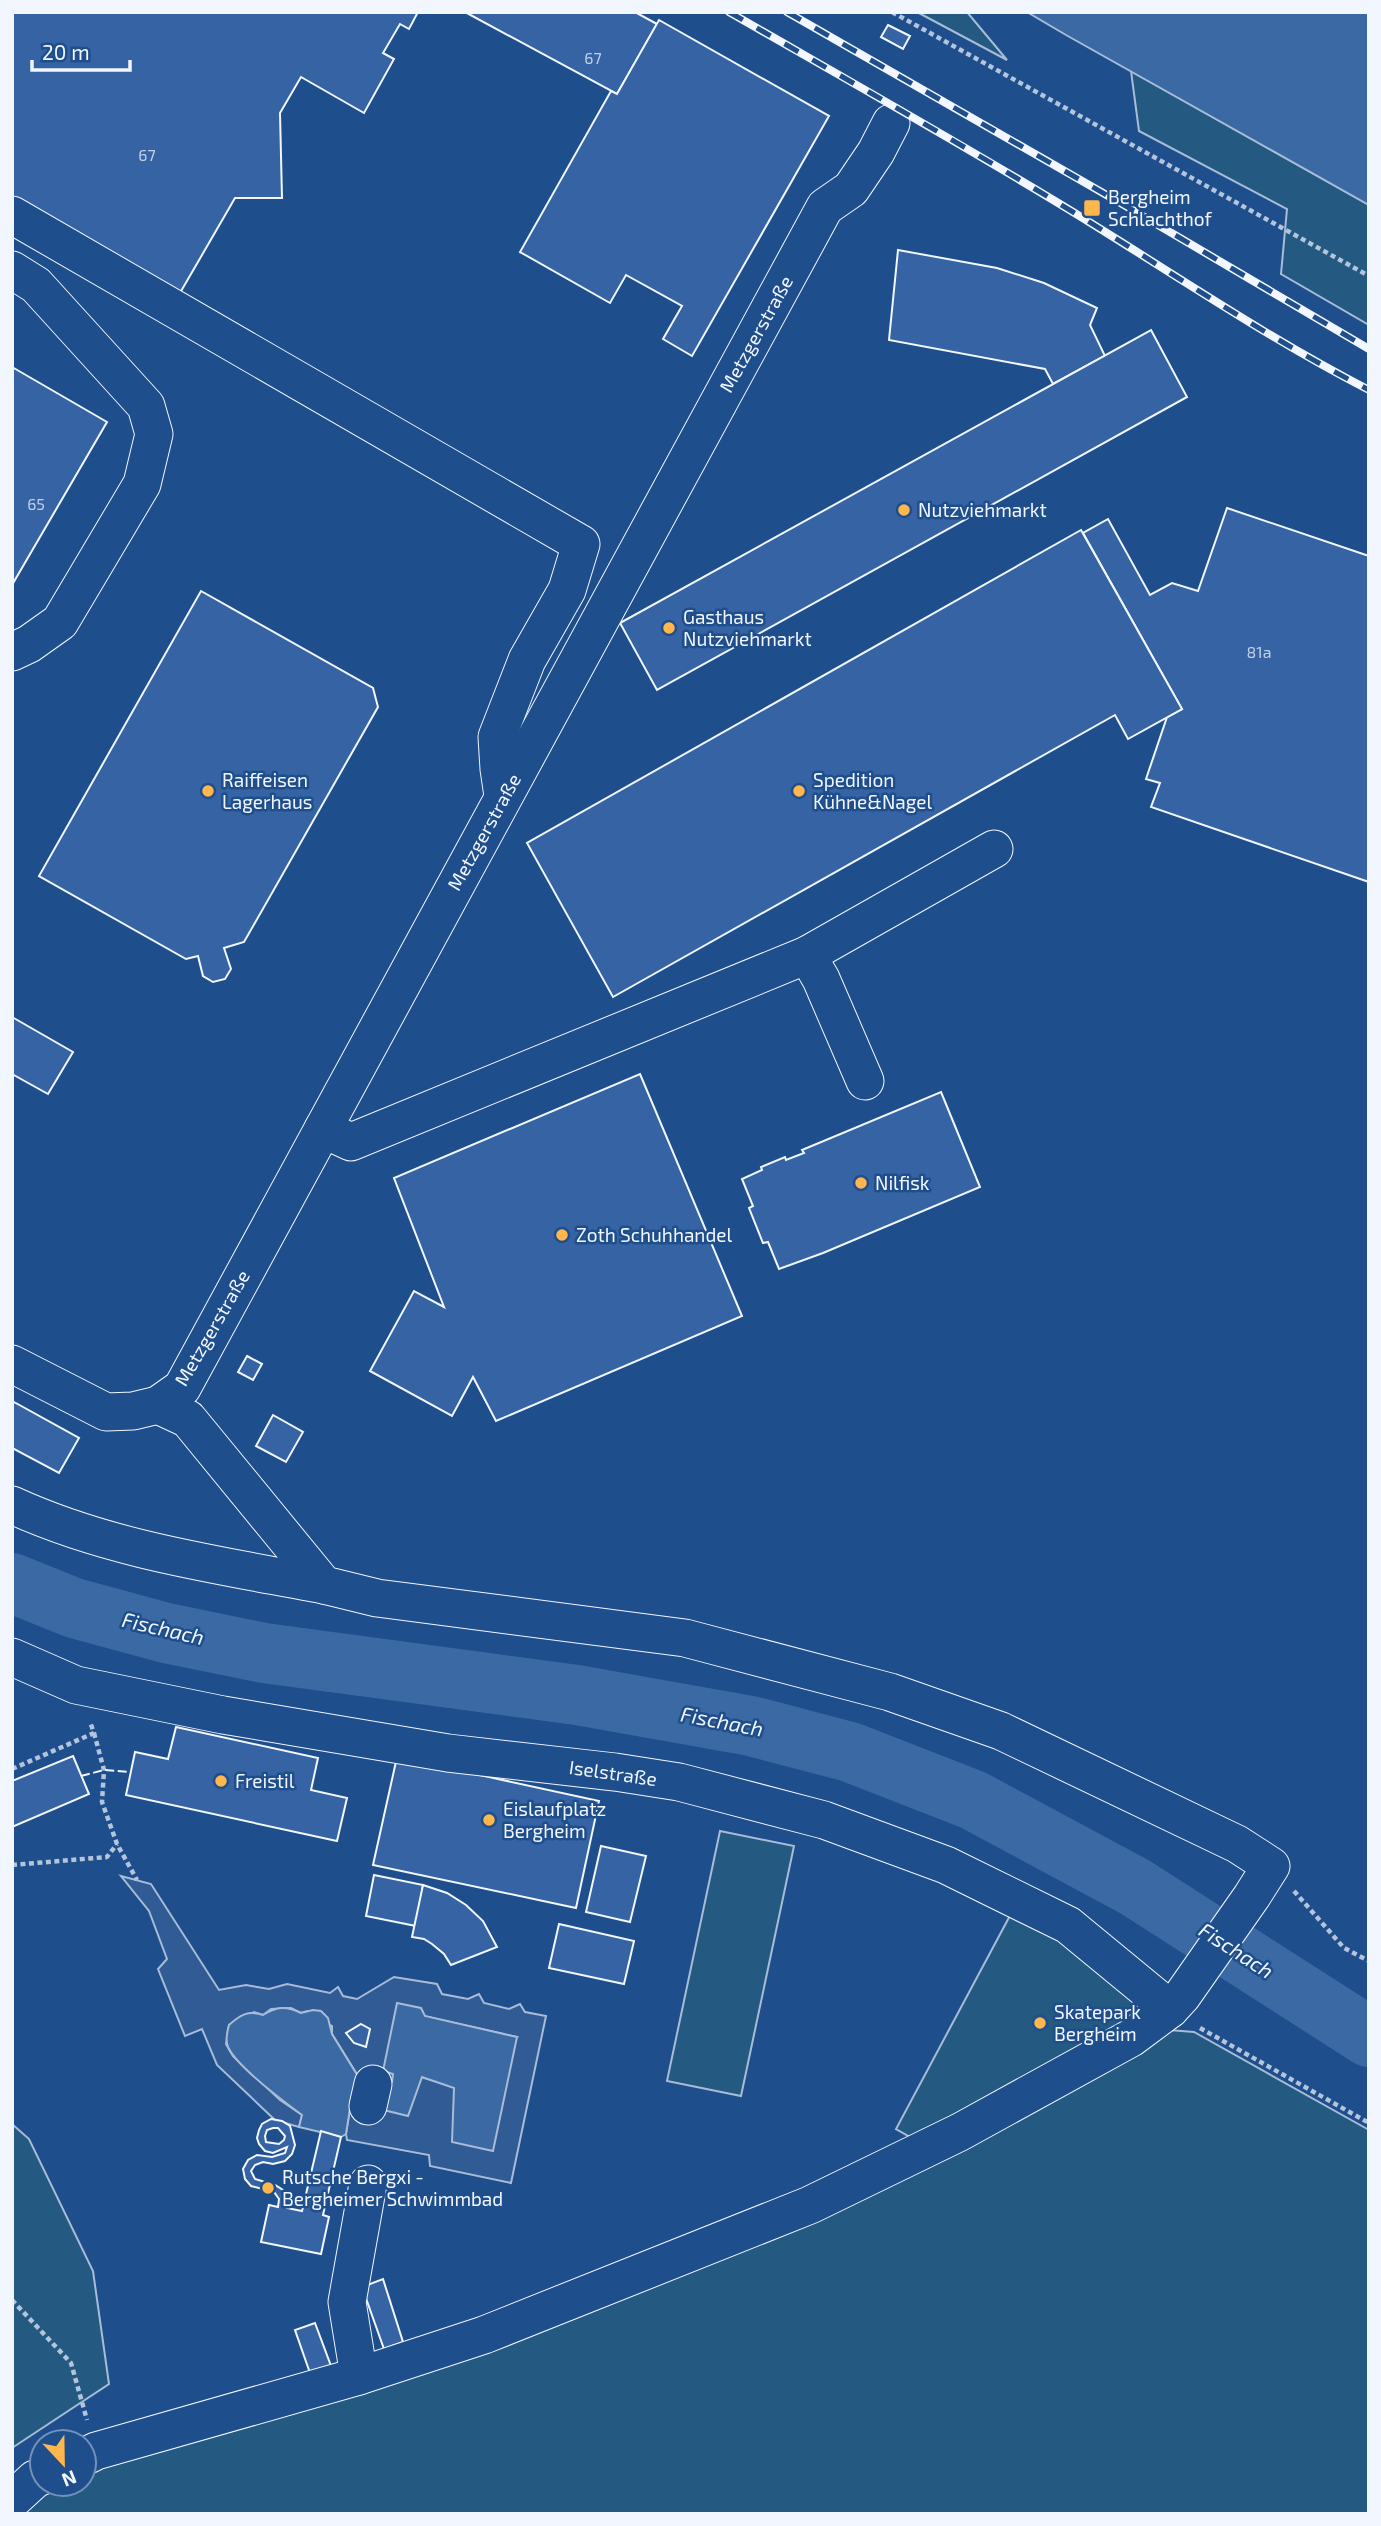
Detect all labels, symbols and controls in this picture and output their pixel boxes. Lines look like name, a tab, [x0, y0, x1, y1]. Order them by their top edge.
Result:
scale bar	[32, 28, 130, 72]
text: 20 m	[42, 39, 90, 64]
house number: 67	[584, 48, 602, 67]
house number: 67	[138, 145, 156, 164]
place label: Bergheim Schlachthof	[1108, 185, 1212, 230]
marker: Bergheim Schlachthof	[1082, 198, 1102, 218]
street label: Metzgerstraße	[714, 271, 797, 396]
house number: 65	[27, 494, 45, 513]
place label: Nutzviehmarkt	[918, 498, 1047, 521]
marker: Nutzviehmarkt	[896, 502, 912, 518]
place label: Gasthaus Nutzviehmarkt	[683, 605, 812, 650]
marker: Gasthaus Nutzviehmarkt	[661, 620, 677, 636]
house number: 81a	[1247, 642, 1271, 661]
place label: Raiffeisen Lagerhaus	[222, 768, 313, 813]
place label: Spedition Kühne&Nagel	[813, 768, 932, 813]
street label: Metzgerstraße	[442, 769, 525, 894]
marker: Raiffeisen Lagerhaus	[200, 783, 216, 799]
marker: Spedition Kühne&Nagel	[791, 783, 807, 799]
place label: Nilfisk	[875, 1171, 930, 1194]
marker: Nilfisk	[853, 1175, 869, 1191]
place label: Zoth Schuhhandel	[576, 1223, 732, 1246]
marker: Zoth Schuhhandel	[554, 1227, 570, 1243]
street label: Metzgerstraße	[169, 1266, 254, 1390]
water label: Fischach	[120, 1606, 207, 1649]
water label: Fischach	[679, 1700, 766, 1741]
street label: Iselstraße	[568, 1755, 658, 1790]
place label: Freistil	[235, 1769, 295, 1792]
marker: Freistil	[213, 1773, 229, 1789]
place label: Eislaufplatz Bergheim	[503, 1797, 606, 1842]
marker: Eislaufplatz Bergheim	[481, 1812, 497, 1828]
water label: Fischach	[1195, 1916, 1279, 1983]
place label: Skatepark Bergheim	[1054, 2000, 1141, 2045]
marker: Skatepark Bergheim	[1032, 2015, 1048, 2031]
place label: Rutsche Bergxi - Bergheimer Schwimmbad	[282, 2165, 503, 2210]
marker: Rutsche Bergxi - Bergheimer Schwimmbad	[260, 2180, 276, 2196]
north arrow	[28, 2428, 98, 2498]
text: N	[59, 2466, 80, 2492]

